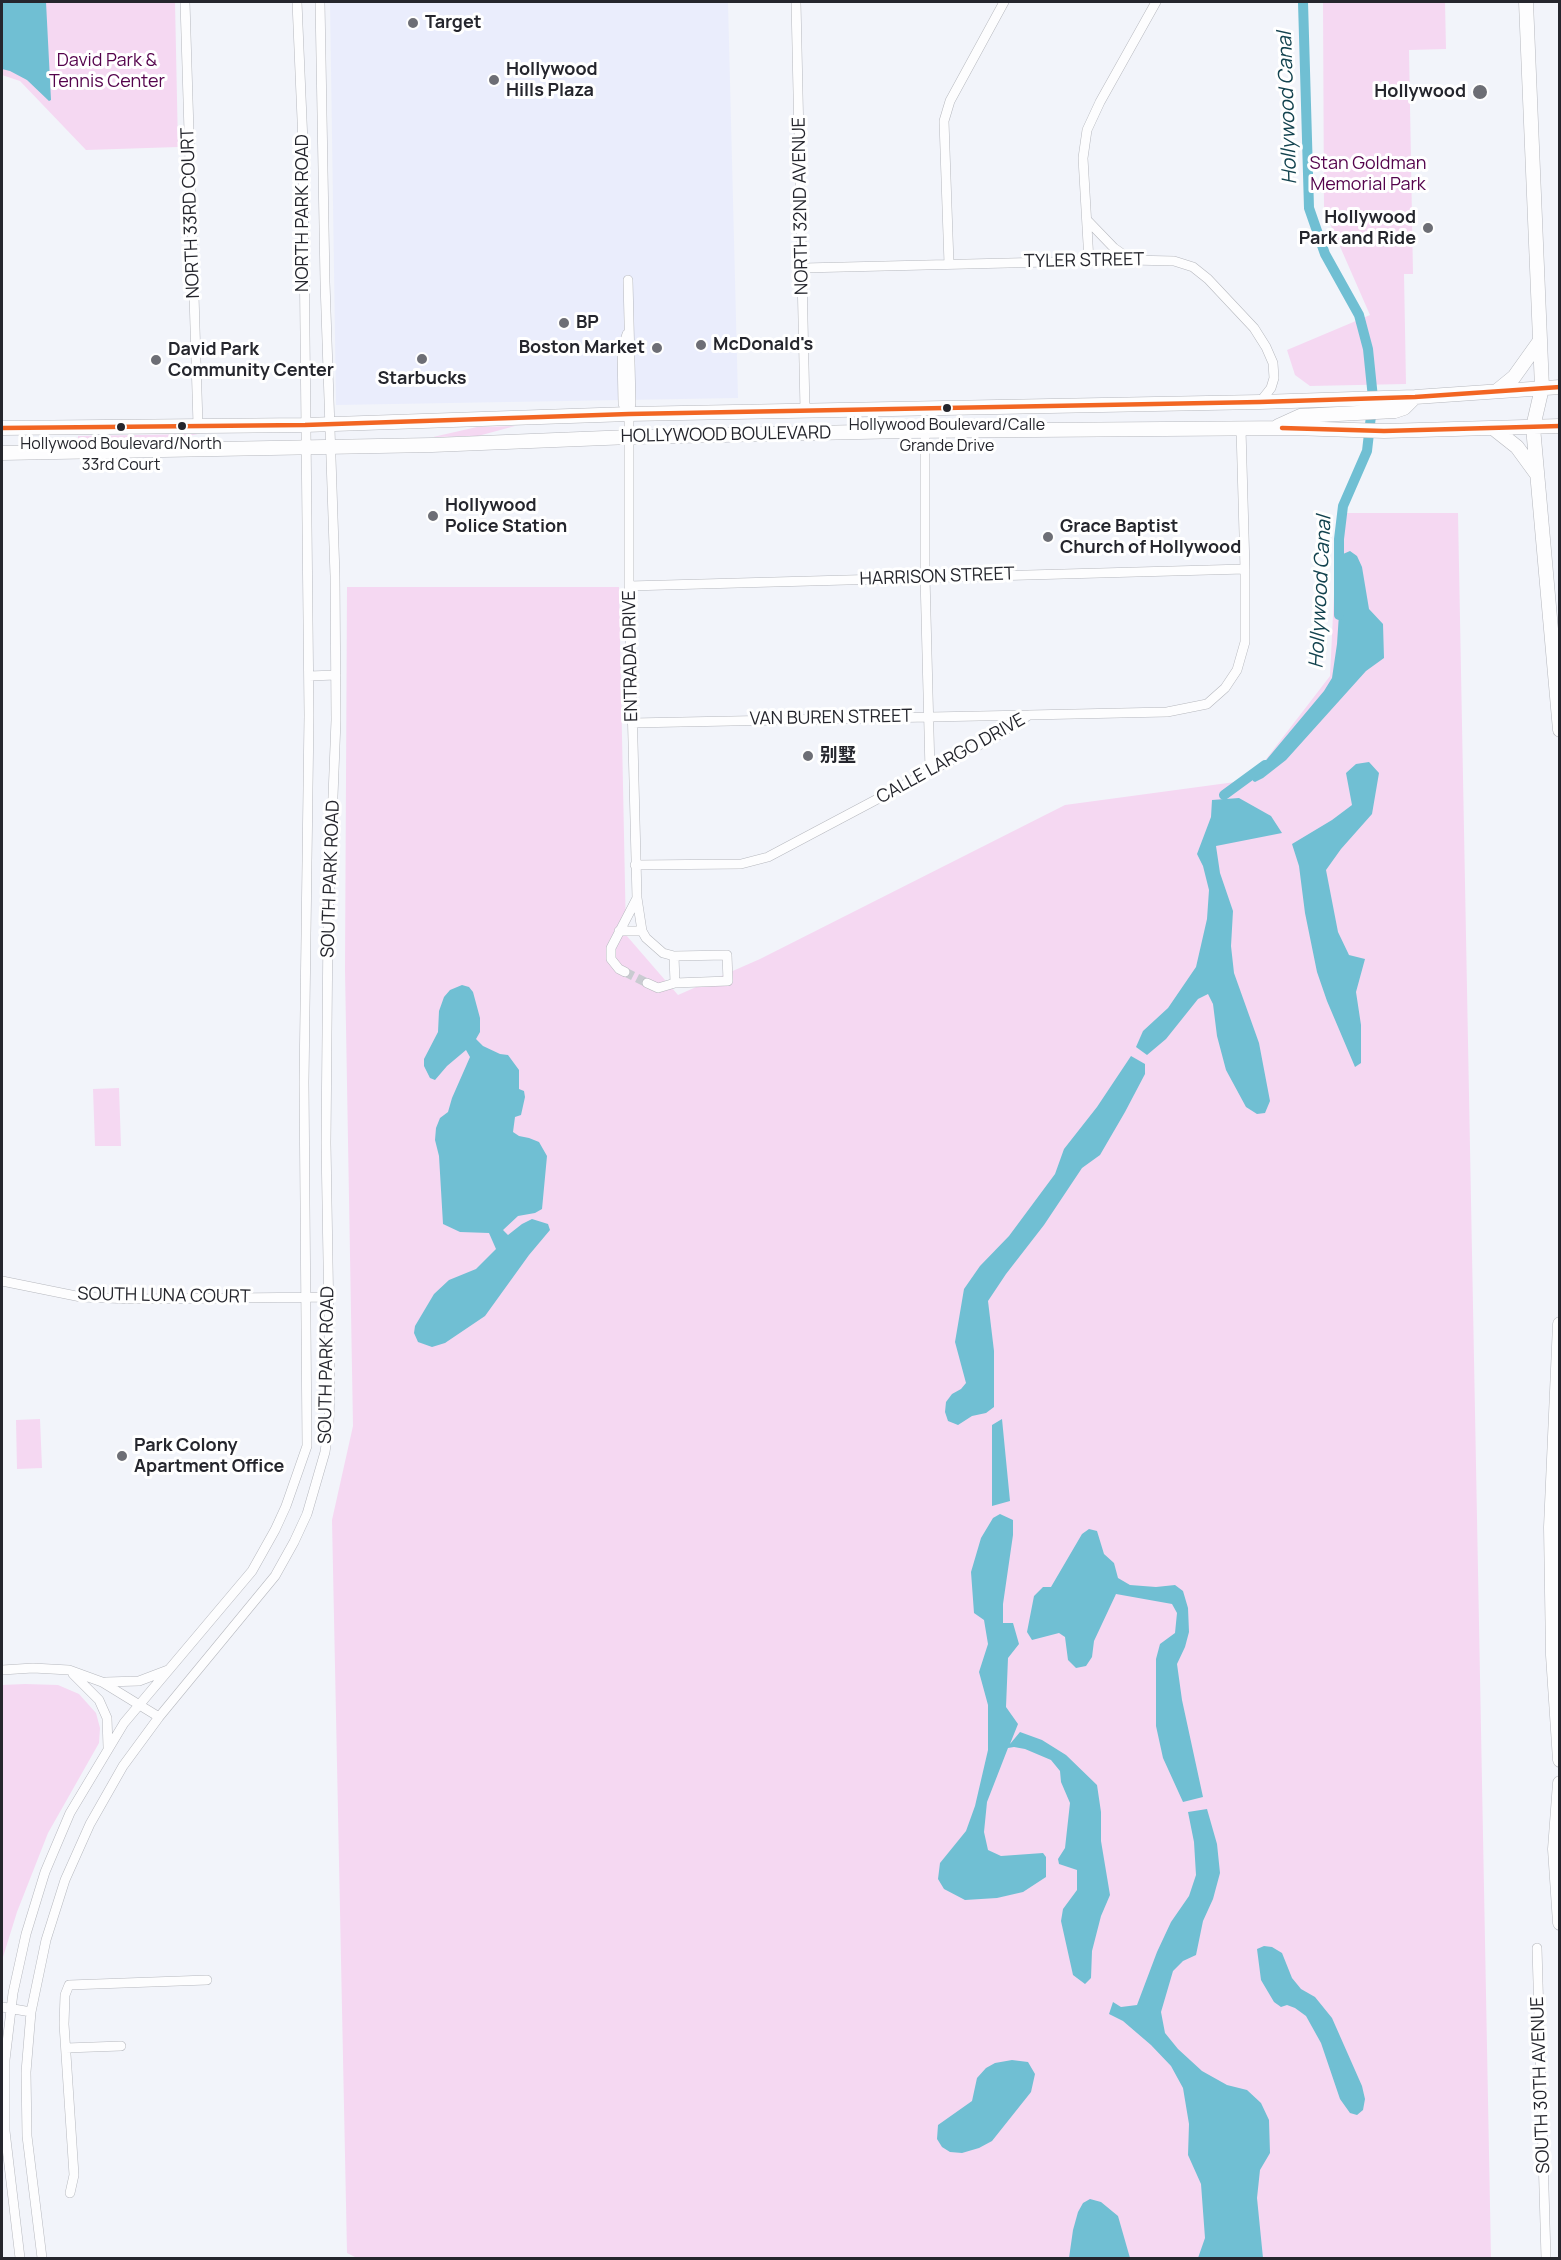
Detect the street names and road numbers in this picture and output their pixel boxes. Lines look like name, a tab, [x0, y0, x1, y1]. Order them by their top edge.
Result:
street label: NORTH 32ND AVENUE	[789, 117, 813, 295]
street label: NORTH 33RD COURT	[177, 127, 205, 299]
street label: NORTH PARK ROAD	[292, 134, 314, 292]
street label: TYLER STREET	[1024, 249, 1144, 273]
street label: HOLLYWOOD BOULEVARD	[620, 422, 832, 448]
street label: HARRISON STREET	[859, 564, 1015, 590]
street label: ENTRADA DRIVE	[619, 590, 643, 722]
street label: VAN BUREN STREET	[750, 706, 912, 730]
street label: CALLE LARGO DRIVE	[873, 709, 1029, 809]
street label: SOUTH PARK ROAD	[317, 800, 345, 958]
street label: SOUTH LUNA COURT	[77, 1284, 251, 1308]
street label: SOUTH PARK ROAD	[315, 1286, 339, 1444]
street label: SOUTH 30TH AVENUE	[1527, 1996, 1555, 2174]

